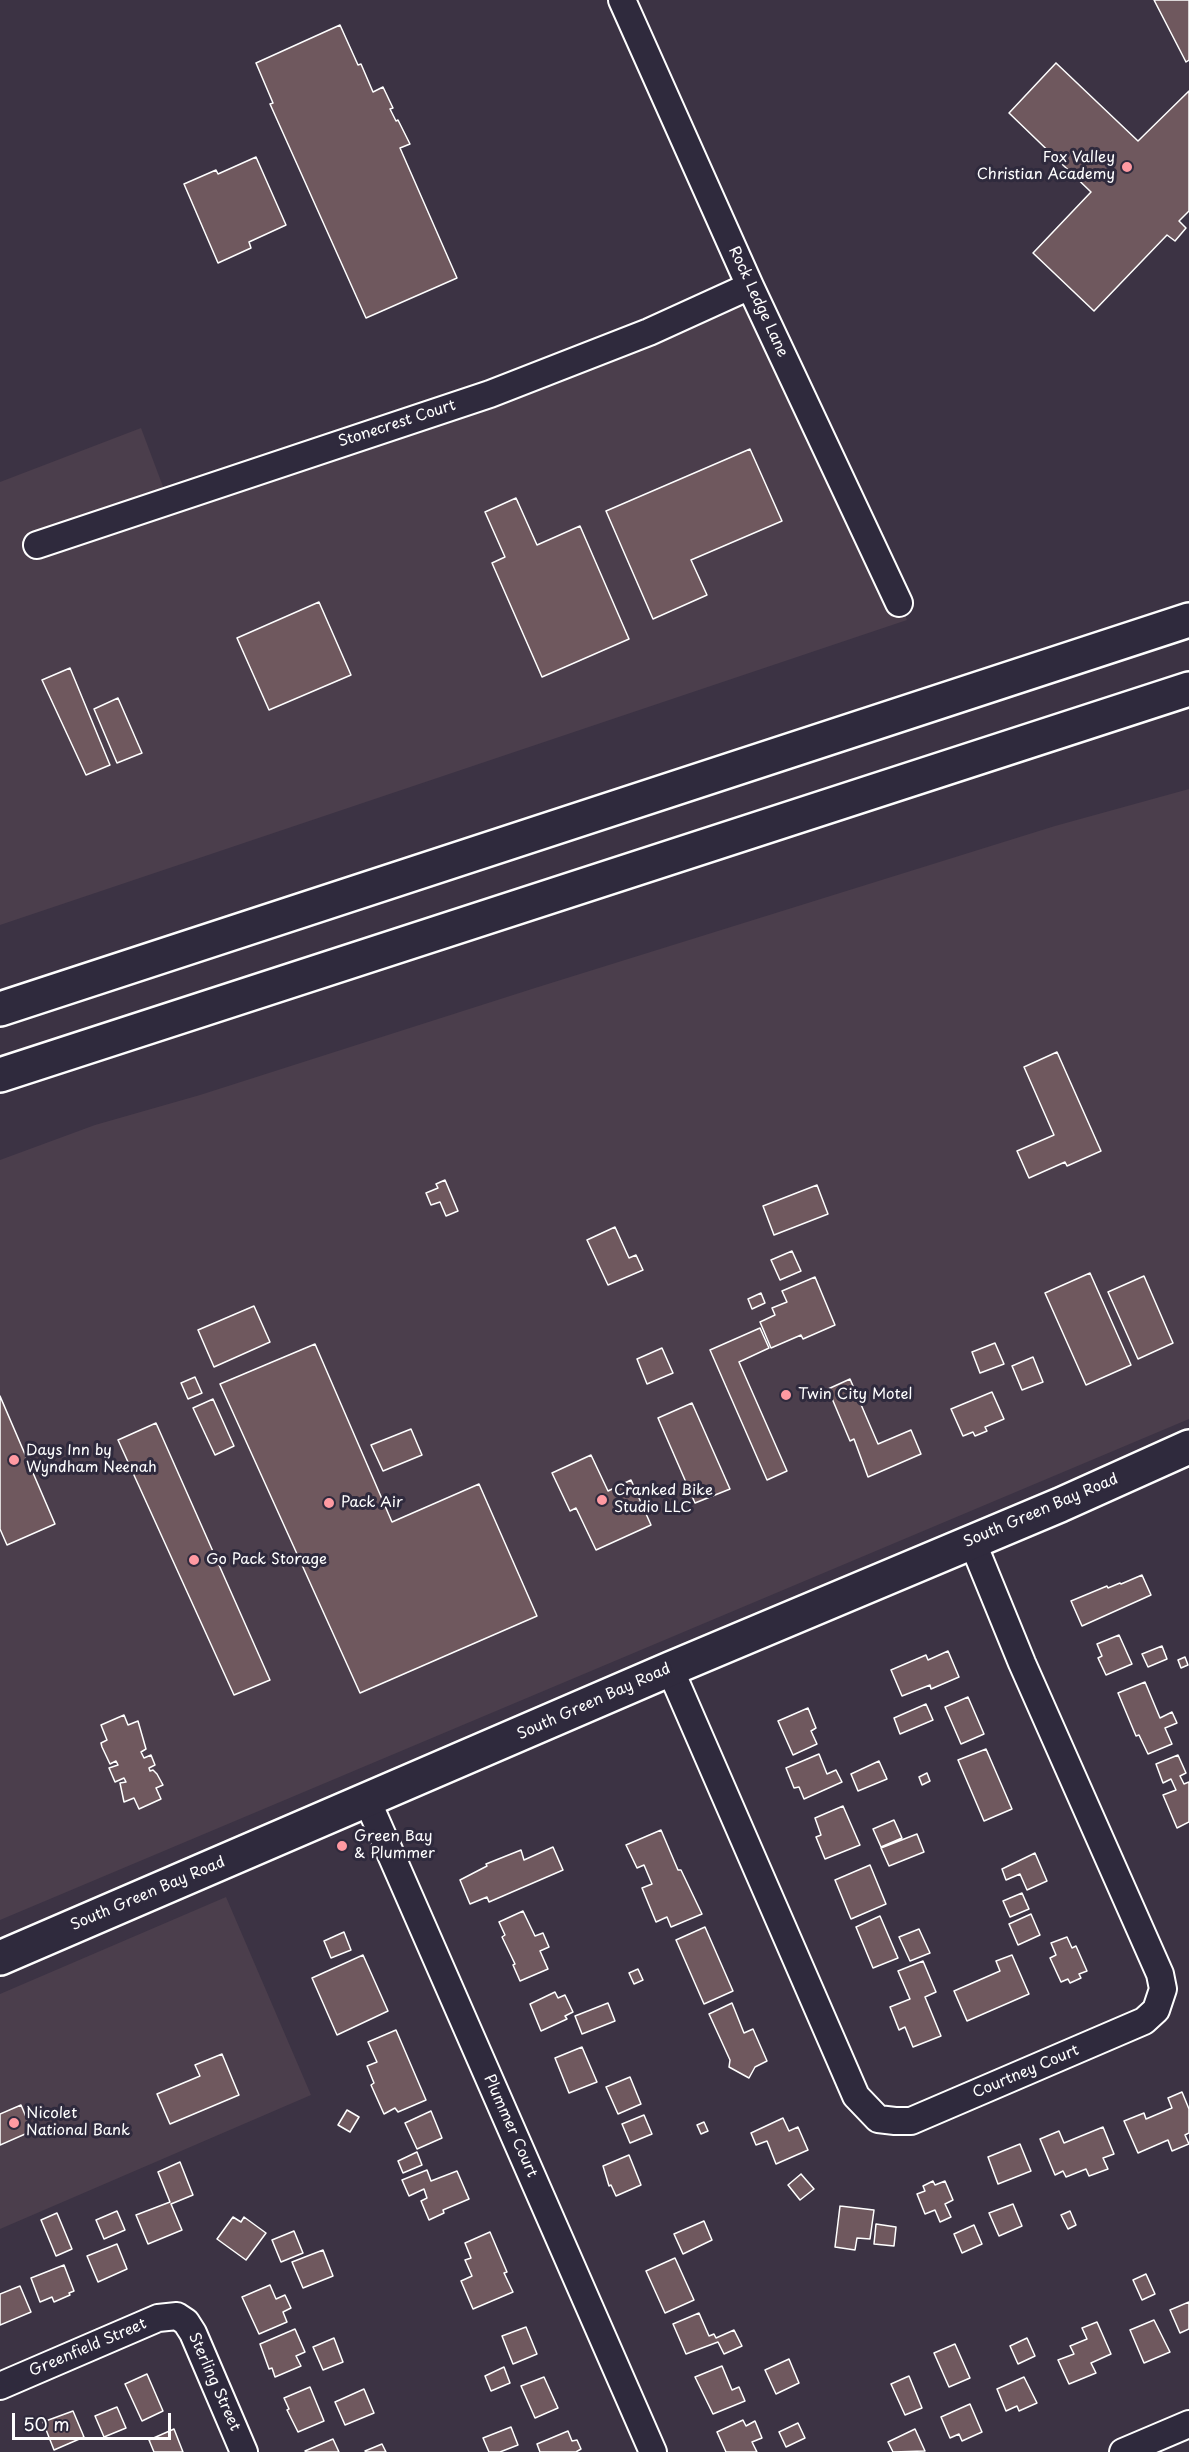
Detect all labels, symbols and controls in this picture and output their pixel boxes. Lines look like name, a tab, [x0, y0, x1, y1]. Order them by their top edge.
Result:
place label: Fox Valley Christian Academy	[977, 149, 1115, 184]
marker: Fox Valley Christian Academy	[1120, 160, 1134, 174]
street label: Rock Ledge Lane	[724, 244, 792, 360]
street label: Stonecrest Court	[336, 397, 458, 451]
place label: Twin City Motel	[798, 1386, 912, 1404]
marker: Twin City Motel	[779, 1388, 793, 1402]
place label: Days Inn by Wyndham Neenah	[26, 1442, 157, 1477]
marker: Days Inn by Wyndham Neenah	[7, 1453, 21, 1467]
street label: South Green Bay Road	[961, 1470, 1121, 1552]
place label: Cranked Bike Studio LLC	[614, 1482, 713, 1517]
marker: Cranked Bike Studio LLC	[595, 1493, 609, 1507]
place label: Pack Air	[341, 1494, 403, 1512]
marker: Pack Air	[322, 1496, 336, 1510]
place label: Go Pack Storage	[206, 1551, 327, 1569]
marker: Go Pack Storage	[187, 1553, 201, 1567]
street label: South Green Bay Road	[515, 1660, 673, 1744]
place label: Green Bay & Plummer	[354, 1828, 435, 1863]
marker: Green Bay & Plummer	[335, 1839, 349, 1853]
street label: South Green Bay Road	[68, 1853, 228, 1935]
street label: Courtney Court	[970, 2042, 1082, 2102]
street label: Plummer Court	[479, 2072, 541, 2180]
place label: Nicolet National Bank	[26, 2105, 130, 2140]
marker: Nicolet National Bank	[7, 2116, 21, 2130]
street label: Greenfield Street	[27, 2315, 149, 2381]
street label: Sterling Street	[184, 2330, 244, 2434]
scale bar	[15, 2401, 174, 2439]
text: 50 m	[23, 2410, 70, 2437]

